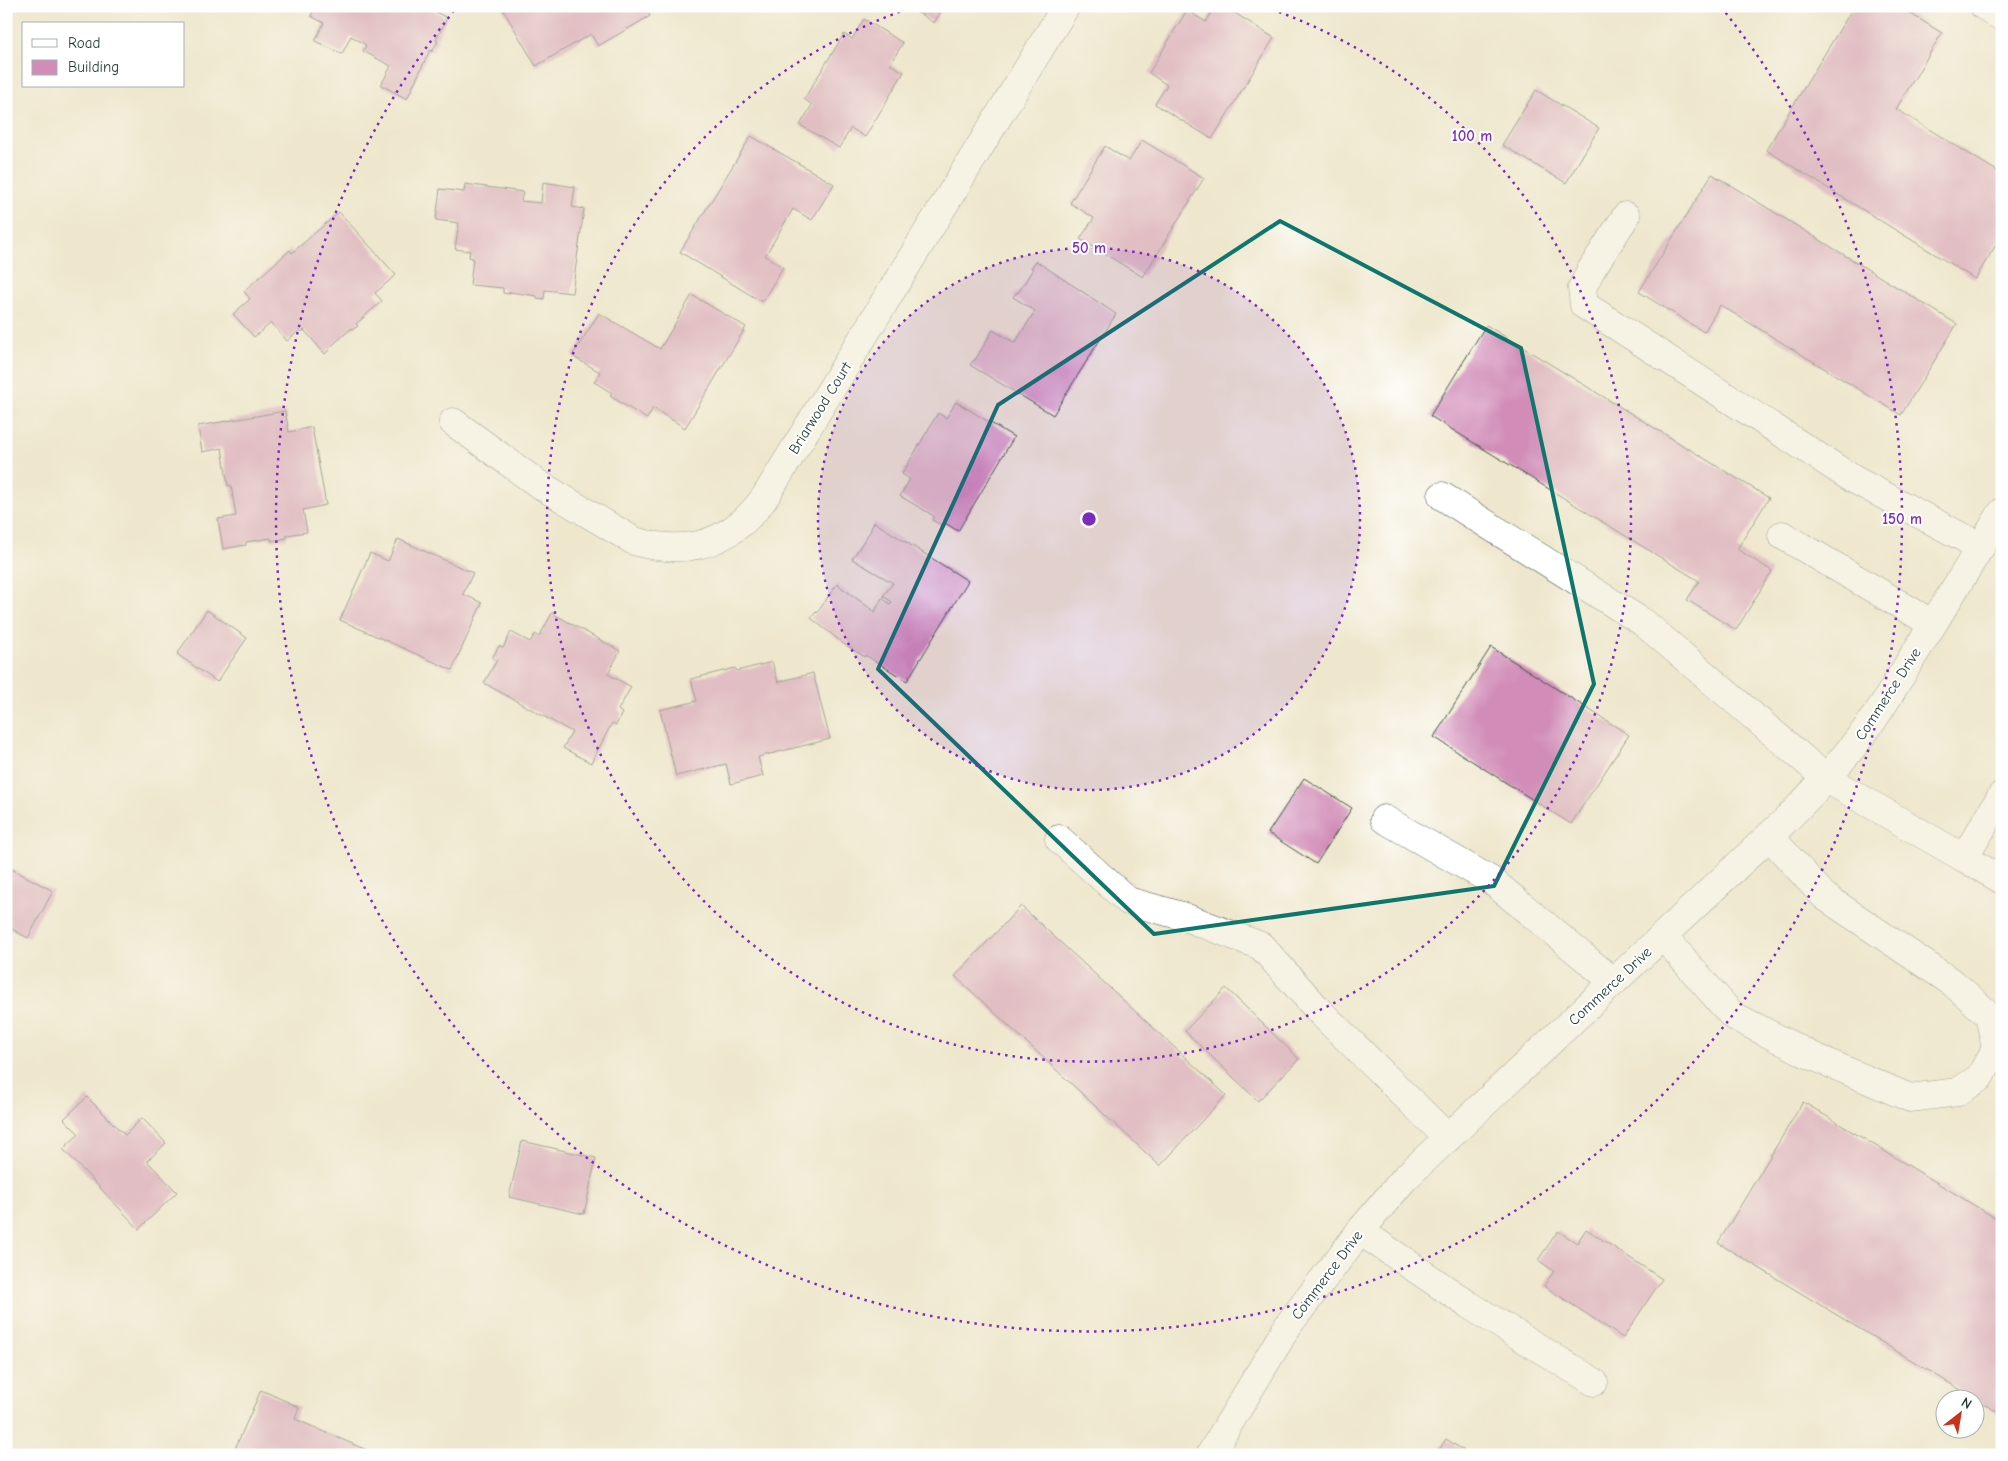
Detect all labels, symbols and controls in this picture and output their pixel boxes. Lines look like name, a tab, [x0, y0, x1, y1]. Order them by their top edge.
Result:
legend	[22, 22, 185, 88]
text: Road	[68, 34, 100, 52]
text: Building	[68, 58, 119, 76]
text: 100 m	[1452, 127, 1492, 145]
text: 50 m	[1072, 239, 1106, 257]
street label: Briarwood Court	[785, 358, 856, 457]
centre of rings	[1080, 510, 1098, 528]
text: 150 m	[1882, 510, 1922, 528]
street label: Commerce Drive	[1851, 644, 1925, 744]
street label: Commerce Drive	[1565, 943, 1656, 1029]
street label: Commerce Drive	[1288, 1226, 1367, 1323]
north arrow	[1936, 1388, 1986, 1438]
text: N	[1958, 1394, 1975, 1413]

